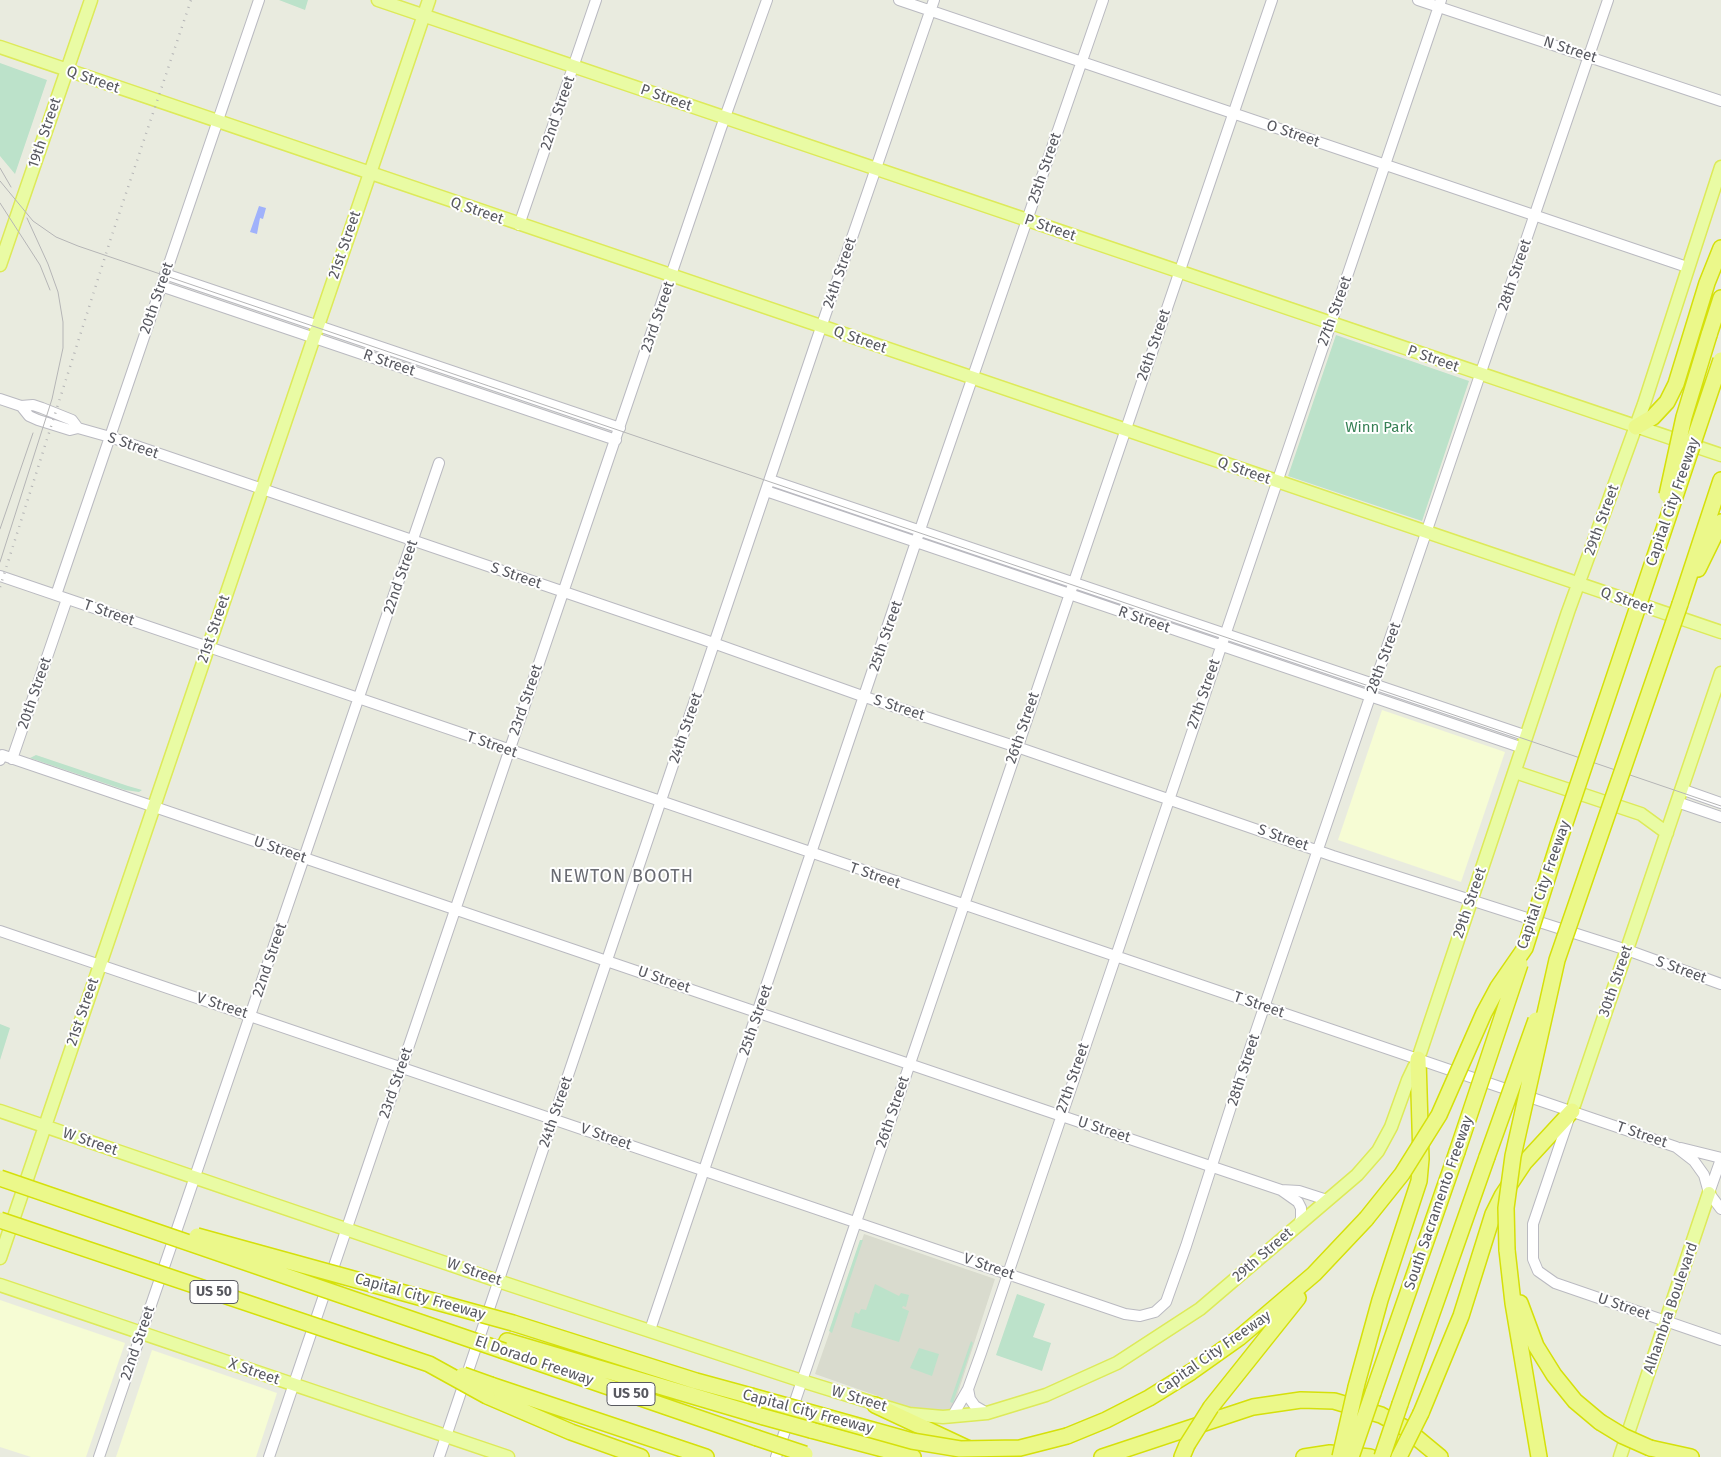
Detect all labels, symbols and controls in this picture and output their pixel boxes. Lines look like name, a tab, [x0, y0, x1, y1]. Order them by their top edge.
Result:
street label: N Street	[1541, 33, 1599, 67]
street label: Q Street	[64, 63, 122, 97]
street label: 22nd Street	[537, 74, 579, 152]
street label: P Street	[638, 81, 694, 115]
street label: 19th Street	[25, 95, 65, 171]
street label: O Street	[1264, 117, 1322, 151]
street label: 25th Street	[1024, 130, 1066, 206]
street label: Q Street	[448, 194, 506, 228]
street label: 21st Street	[325, 209, 365, 281]
street label: P Street	[1022, 211, 1078, 245]
street label: 24th Street	[819, 235, 861, 311]
street label: 28th Street	[1494, 237, 1536, 313]
street label: 20th Street	[136, 260, 178, 336]
street label: 27th Street	[1314, 274, 1356, 348]
street label: 23rd Street	[637, 279, 679, 355]
street label: 26th Street	[1133, 307, 1175, 383]
street label: Q Street	[831, 323, 889, 357]
street label: P Street	[1405, 342, 1461, 376]
street label: R Street	[361, 346, 417, 380]
park label: Winn Park	[1345, 419, 1413, 437]
street label: S Street	[105, 429, 161, 463]
street label: Capital City Freeway	[1643, 435, 1703, 569]
street label: Q Street	[1215, 454, 1273, 488]
street label: 29th Street	[1581, 482, 1623, 558]
street label: 22nd Street	[380, 538, 422, 616]
street label: S Street	[488, 559, 544, 593]
street label: Q Street	[1598, 584, 1656, 618]
street label: 21st Street	[194, 593, 234, 665]
street label: T Street	[81, 596, 137, 630]
street label: 25th Street	[865, 598, 907, 674]
street label: R Street	[1116, 603, 1172, 637]
street label: 28th Street	[1363, 620, 1405, 696]
street label: 20th Street	[14, 655, 56, 731]
street label: 27th Street	[1184, 657, 1224, 731]
street label: 23rd Street	[505, 662, 547, 738]
street label: 24th Street	[665, 690, 707, 766]
street label: 26th Street	[1002, 690, 1044, 766]
street label: S Street	[871, 691, 927, 725]
street label: T Street	[464, 728, 520, 762]
street label: Capital City Freeway	[1514, 818, 1574, 952]
street label: S Street	[1255, 821, 1311, 855]
street label: U Street	[251, 833, 309, 867]
street label: T Street	[847, 859, 903, 893]
street label: 29th Street	[1449, 865, 1491, 941]
district label: NEWTON BOOTH	[549, 866, 695, 888]
street label: 22nd Street	[249, 921, 291, 999]
street label: 30th Street	[1595, 943, 1637, 1019]
street label: S Street	[1653, 953, 1709, 987]
street label: U Street	[635, 963, 693, 997]
street label: 21st Street	[63, 976, 103, 1048]
street label: 25th Street	[735, 982, 777, 1058]
street label: T Street	[1231, 988, 1287, 1022]
street label: V Street	[194, 989, 250, 1023]
street label: 28th Street	[1224, 1032, 1264, 1108]
street label: 27th Street	[1053, 1041, 1093, 1115]
street label: 23rd Street	[375, 1045, 417, 1121]
street label: 24th Street	[535, 1074, 577, 1150]
street label: 26th Street	[872, 1074, 914, 1150]
street label: U Street	[1075, 1113, 1133, 1147]
street label: South Sacramento Freeway	[1401, 1114, 1477, 1292]
street label: T Street	[1614, 1118, 1670, 1152]
street label: V Street	[578, 1120, 634, 1154]
street label: W Street	[60, 1124, 120, 1160]
street label: 29th Street	[1229, 1224, 1297, 1286]
street label: Alhambra Boulevard	[1640, 1240, 1702, 1376]
street label: V Street	[961, 1250, 1017, 1284]
street label: W Street	[444, 1254, 504, 1290]
street label: Capital City Freeway	[353, 1270, 487, 1324]
road number: US 50	[190, 1280, 238, 1304]
street label: U Street	[1595, 1290, 1653, 1324]
street label: 22nd Street	[117, 1304, 159, 1382]
street label: Capital City Freeway	[1154, 1307, 1274, 1399]
street label: El Dorado Freeway	[472, 1332, 596, 1390]
street label: X Street	[226, 1355, 282, 1389]
road number: US 50	[607, 1382, 655, 1406]
street label: W Street	[829, 1382, 889, 1416]
street label: Capital City Freeway	[740, 1386, 876, 1438]

